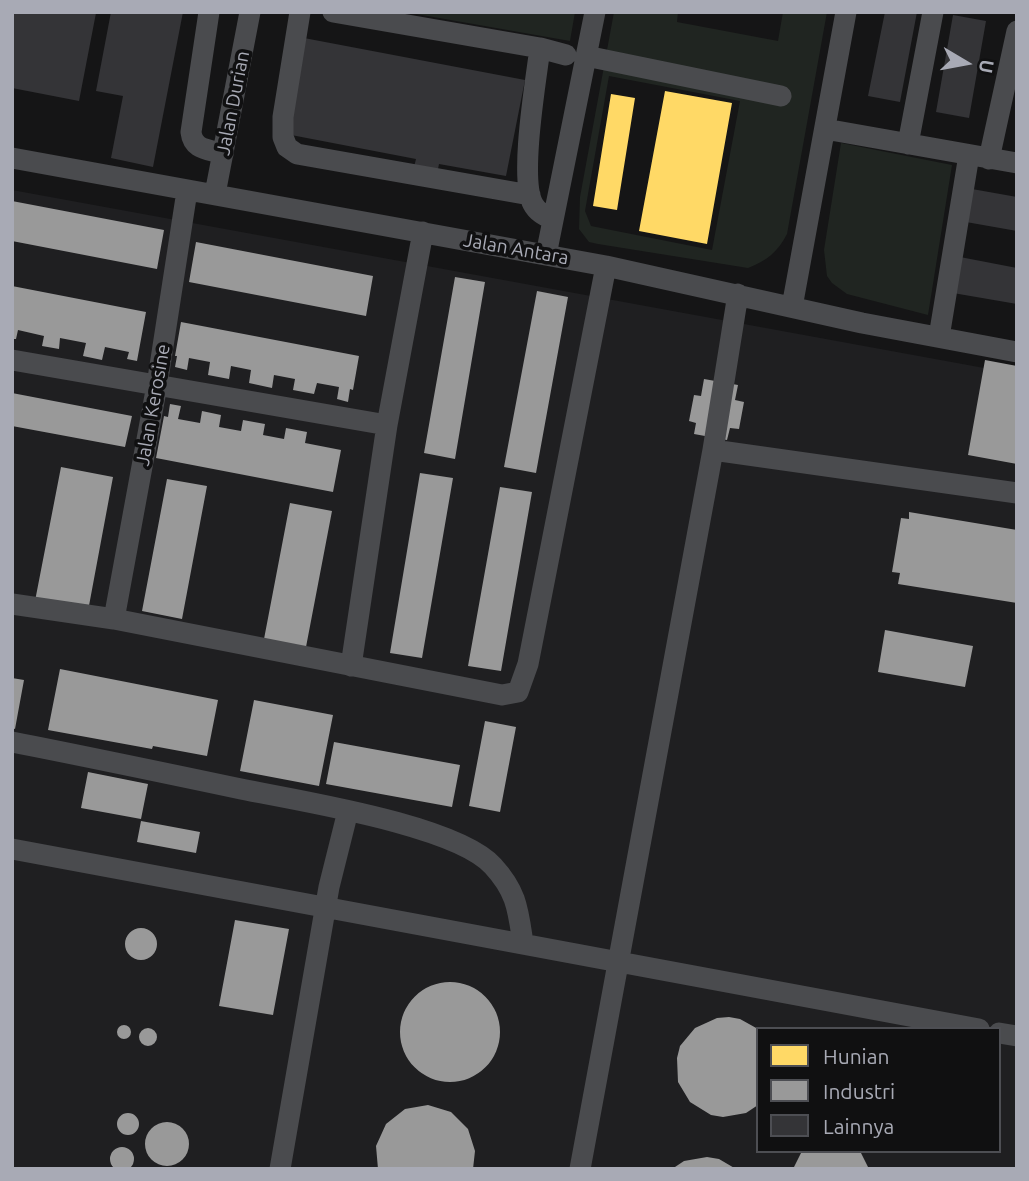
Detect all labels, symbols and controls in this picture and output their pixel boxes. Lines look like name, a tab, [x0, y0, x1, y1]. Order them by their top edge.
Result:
north arrow	[931, 28, 1001, 98]
street label: Jalan Durian	[212, 49, 254, 157]
text: U	[975, 58, 999, 75]
street label: Jalan Antara	[462, 229, 570, 269]
street label: Jalan Kerosine	[131, 342, 175, 468]
legend	[756, 1027, 1001, 1153]
text: Hunian	[823, 1044, 890, 1068]
text: Industri	[823, 1079, 895, 1103]
text: Lainnya	[823, 1114, 894, 1138]

